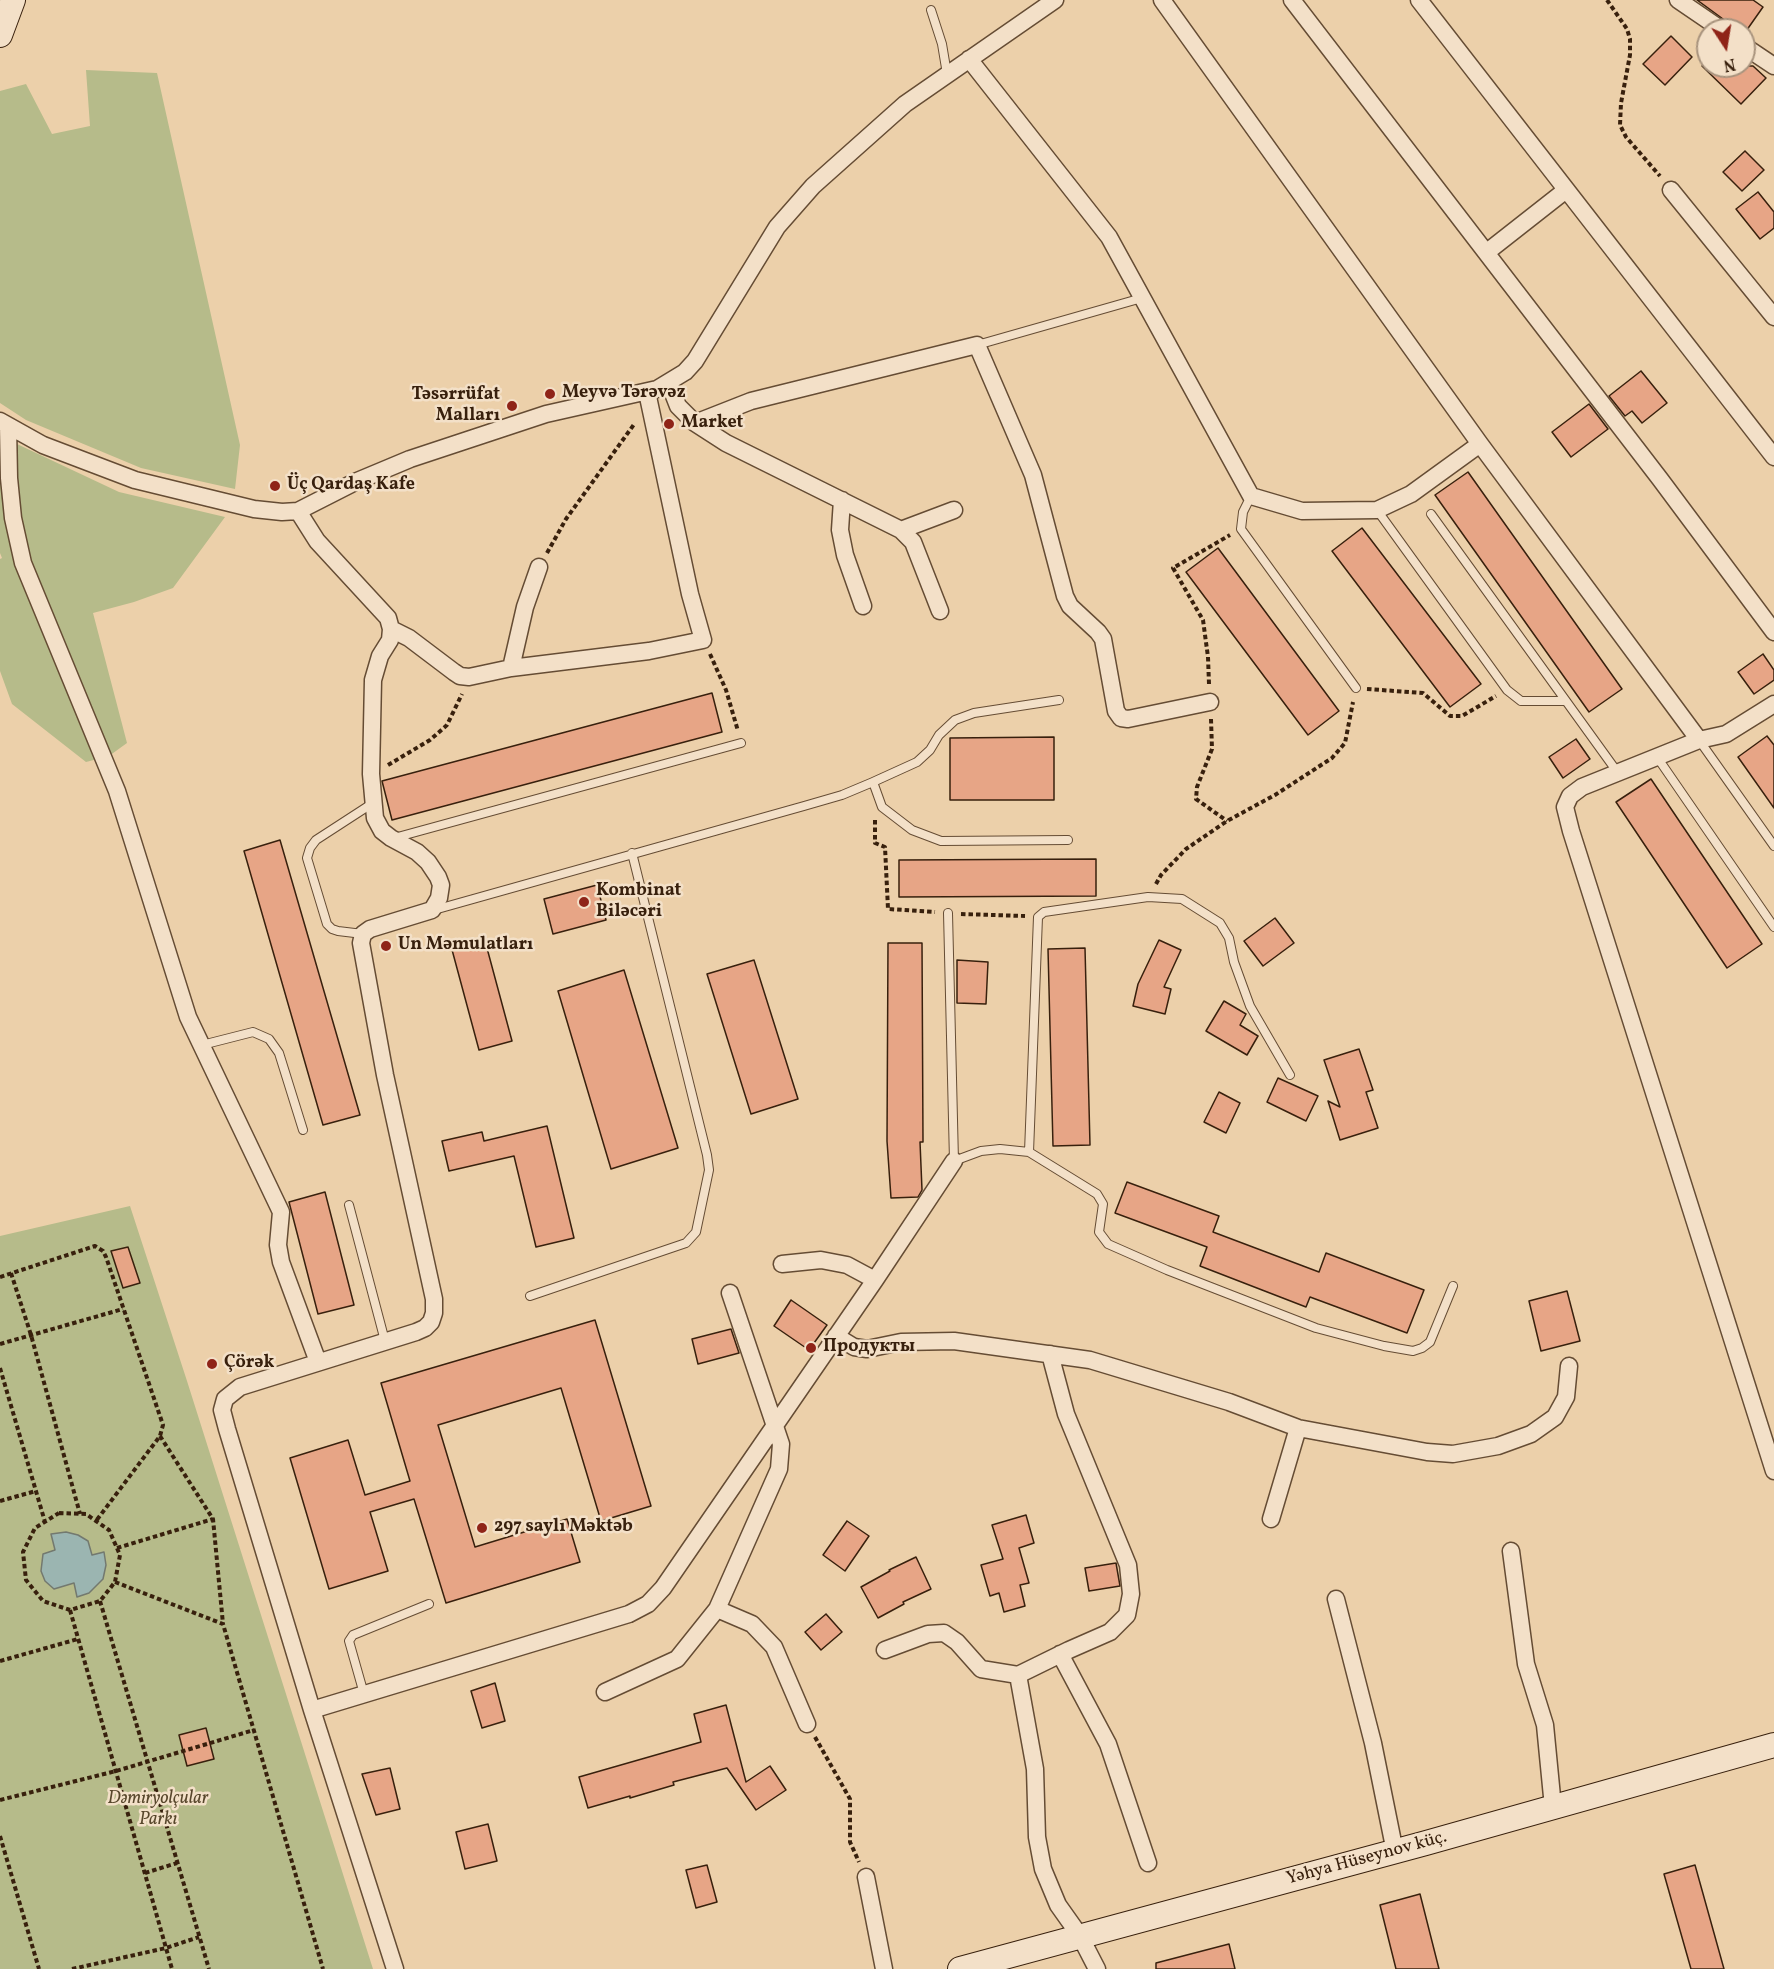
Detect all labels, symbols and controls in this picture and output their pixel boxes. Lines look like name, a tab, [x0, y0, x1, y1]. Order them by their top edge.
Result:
north arrow	[1696, 18, 1756, 78]
text: N	[1721, 52, 1737, 76]
place label: Meyvə Tərəvəz	[562, 383, 686, 405]
place label: Təsərrüfat Malları	[412, 385, 500, 428]
marker: Meyvə Tərəvəz	[543, 387, 557, 401]
marker: Təsərrüfat Malları	[505, 399, 519, 413]
place label: Market	[681, 413, 743, 435]
marker: Market	[662, 417, 676, 431]
place label: Üç Qardaş Kafe	[287, 475, 415, 497]
marker: Üç Qardaş Kafe	[268, 479, 282, 493]
place label: Kombinat Biləcəri	[596, 881, 681, 924]
marker: Kombinat Biləcəri	[577, 895, 591, 909]
place label: Un Məmulatları	[398, 935, 533, 957]
marker: Un Məmulatları	[379, 939, 393, 953]
place label: Продукты	[823, 1337, 915, 1359]
marker: Продукты	[804, 1341, 818, 1355]
place label: Çörək	[224, 1353, 274, 1375]
marker: Çörək	[205, 1357, 219, 1371]
place label: 297 saylı Məktəb	[494, 1517, 633, 1539]
marker: 297 saylı Məktəb	[475, 1521, 489, 1535]
park label: Dəmiryolçular Parkı	[108, 1789, 208, 1832]
street label: Yəhya Hüseynov küç.	[1284, 1827, 1450, 1891]

